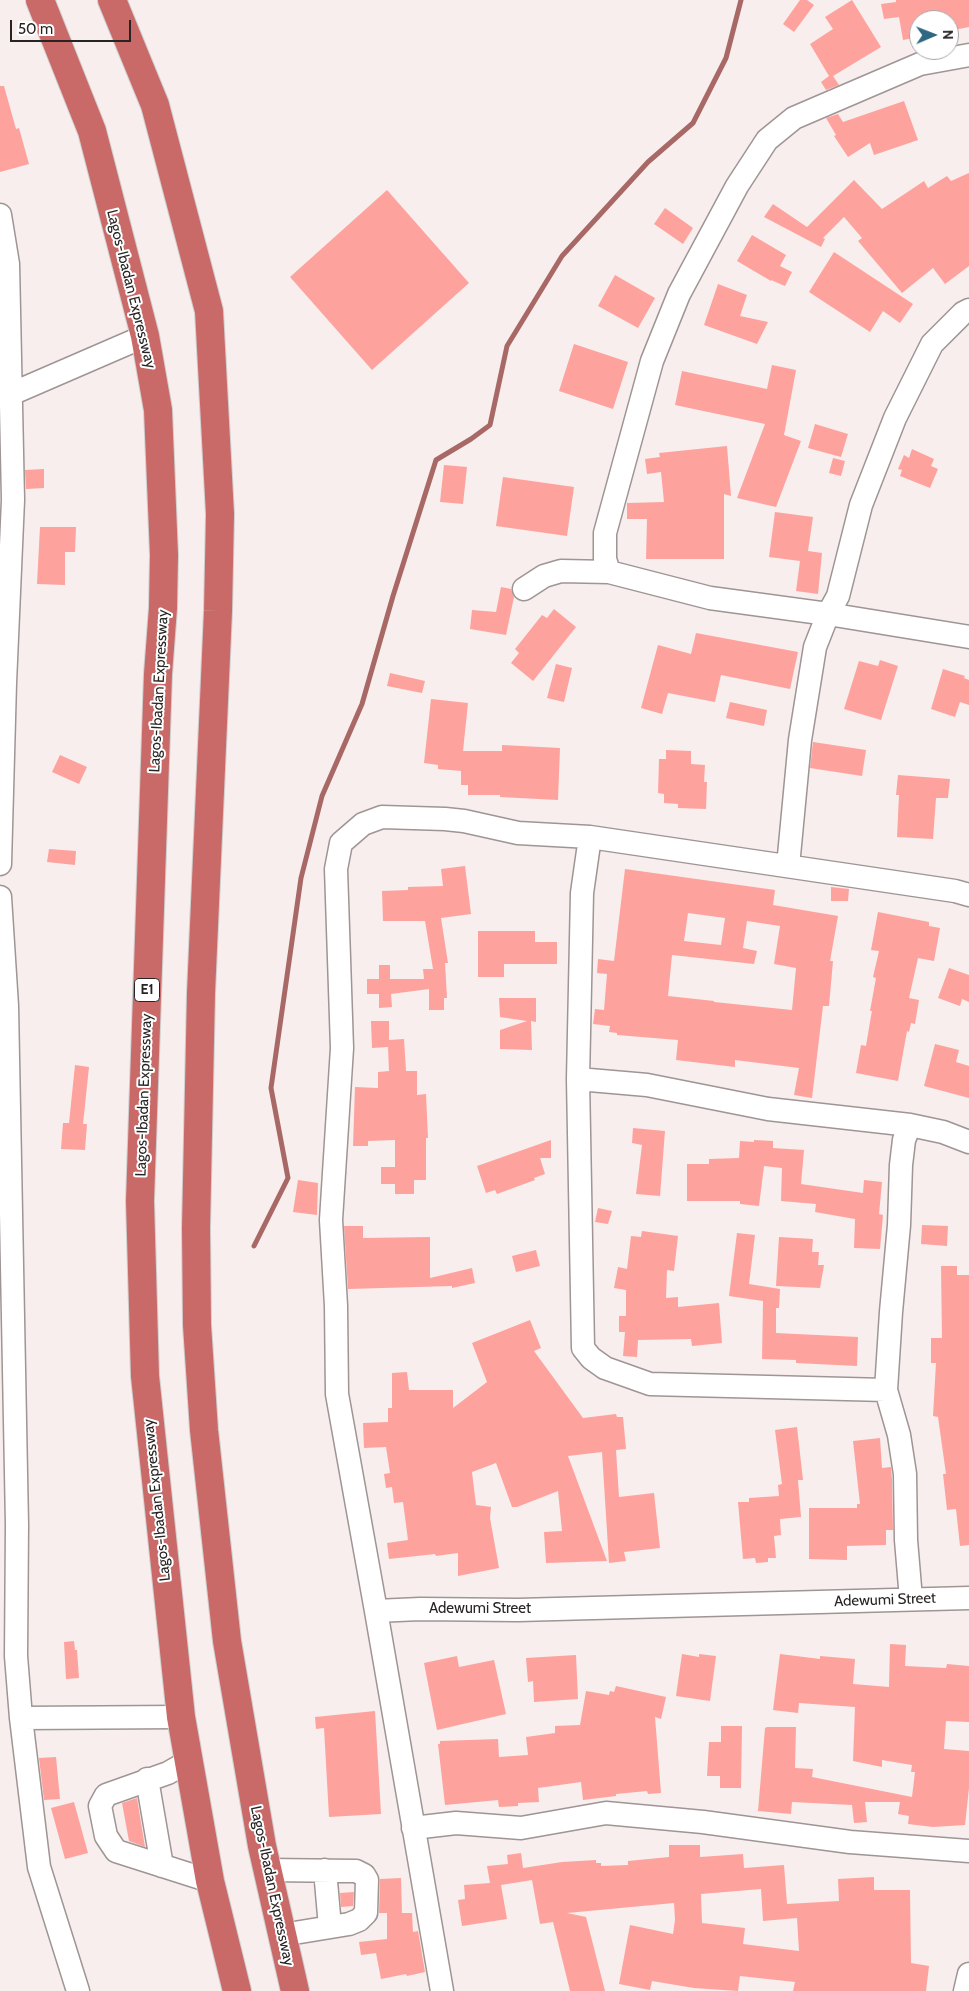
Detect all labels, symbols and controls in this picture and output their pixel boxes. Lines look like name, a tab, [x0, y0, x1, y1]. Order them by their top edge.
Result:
scale bar	[12, 10, 134, 42]
north arrow	[909, 10, 959, 60]
text: 50 m	[18, 20, 53, 38]
text: N	[939, 30, 957, 40]
street label: Lagos-Ibadan Expressway	[103, 208, 159, 370]
street label: Lagos-Ibadan Expressway	[146, 609, 172, 773]
road number: E1	[134, 978, 160, 1002]
street label: Lagos-Ibadan Expressway	[132, 1013, 156, 1177]
street label: Lagos-Ibadan Expressway	[140, 1418, 174, 1582]
street label: Adewumi Street	[834, 1589, 936, 1611]
street label: Adewumi Street	[429, 1600, 531, 1618]
street label: Lagos-Ibadan Expressway	[246, 1804, 298, 1968]

